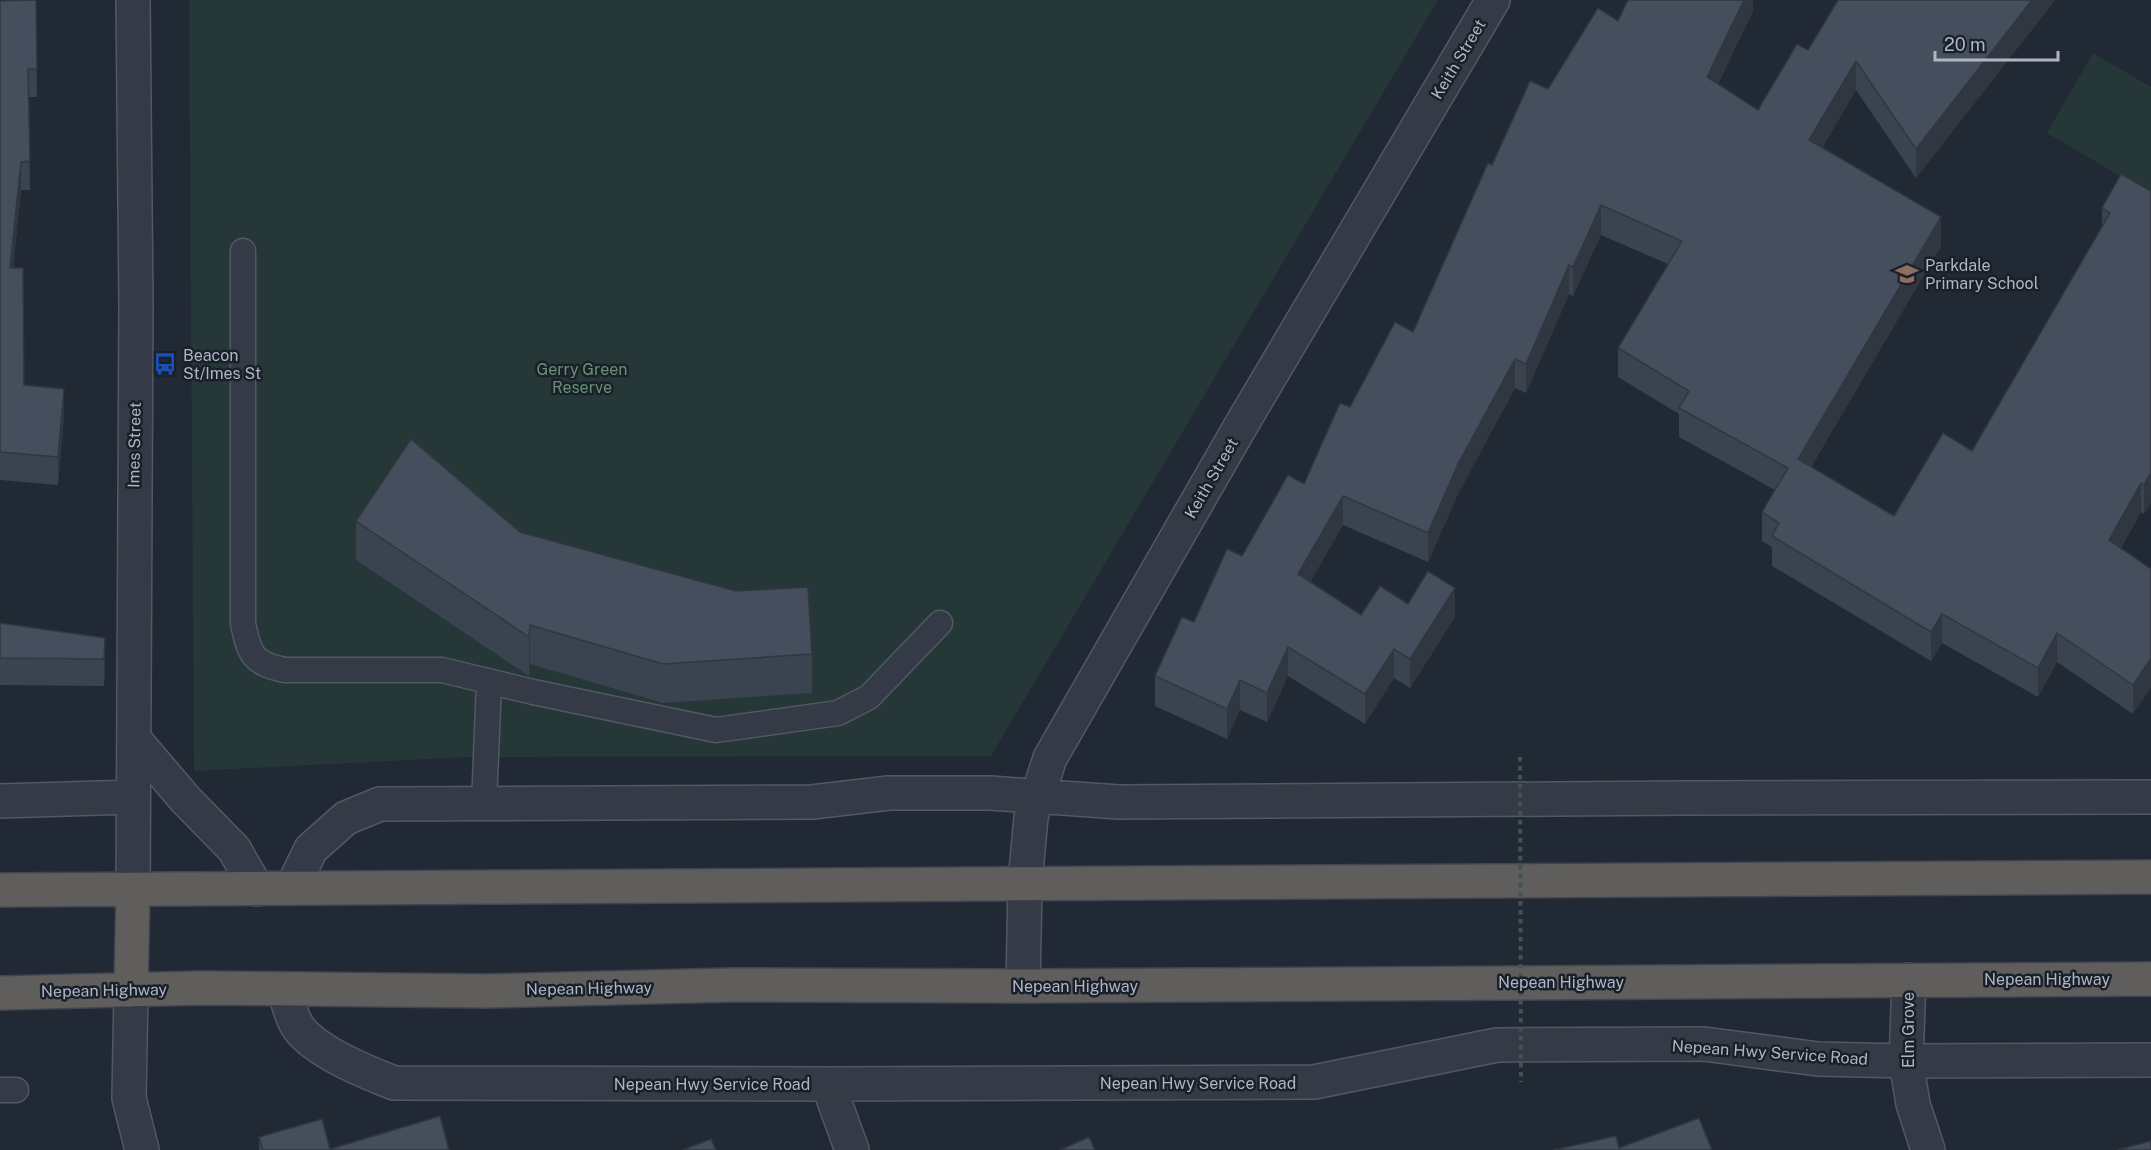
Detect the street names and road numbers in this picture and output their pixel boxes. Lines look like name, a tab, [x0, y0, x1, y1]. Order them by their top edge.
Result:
street label: Keith Street	[1427, 16, 1490, 103]
street label: Imes Street	[124, 402, 145, 488]
street label: Keith Street	[1181, 435, 1242, 522]
street label: Nepean Highway	[1984, 970, 2110, 989]
street label: Nepean Highway	[1498, 973, 1624, 992]
street label: Nepean Highway	[1012, 977, 1138, 996]
street label: Nepean Highway	[526, 978, 653, 999]
street label: Nepean Highway	[41, 980, 168, 1001]
street label: Elm Grove	[1899, 992, 1918, 1068]
street label: Nepean Hwy Service Road	[1671, 1036, 1869, 1069]
street label: Nepean Hwy Service Road	[1100, 1074, 1296, 1093]
street label: Nepean Hwy Service Road	[614, 1075, 810, 1094]

